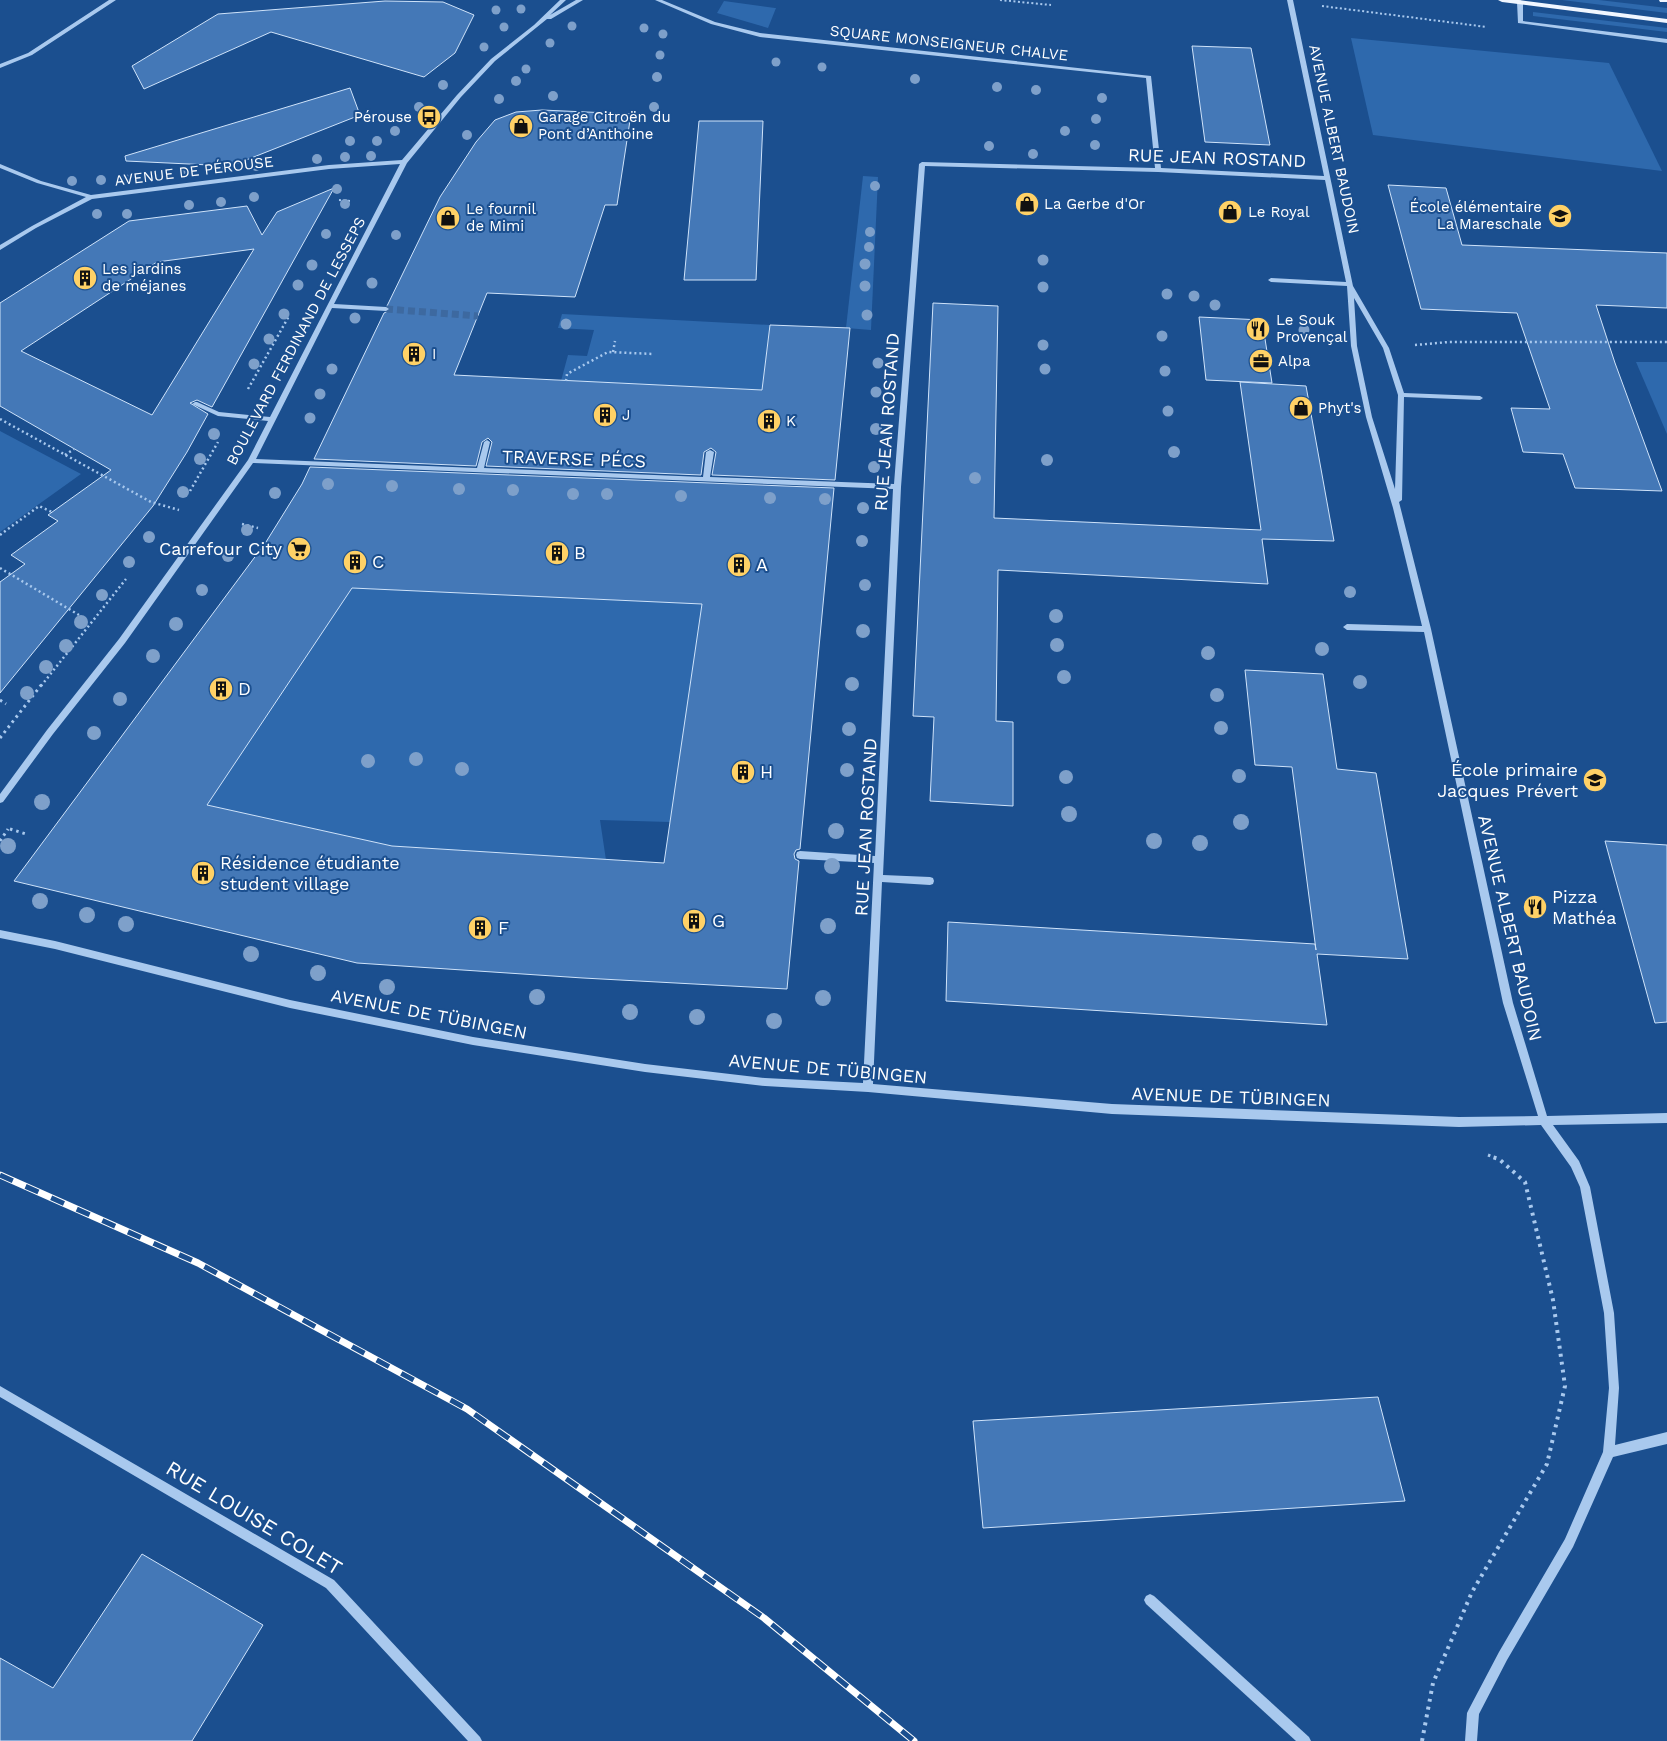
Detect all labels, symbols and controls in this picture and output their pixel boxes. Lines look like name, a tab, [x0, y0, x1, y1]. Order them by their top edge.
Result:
street label: SQUARE MONSEIGNEUR CHALVE	[829, 22, 1069, 64]
street label: AVENUE ALBERT BAUDOIN	[1305, 43, 1363, 235]
bus stop icon: Pérouse	[416, 104, 442, 130]
place label: Pérouse	[354, 108, 412, 126]
place label: Garage Citroën du Pont d’Anthoine	[538, 108, 671, 143]
shop icon: Garage Citroën du Pont d’Anthoine	[508, 113, 534, 139]
street label: RUE JEAN ROSTAND	[1127, 144, 1307, 171]
street label: AVENUE DE PÉROUSE	[114, 152, 274, 190]
shop icon: La Gerbe d'Or	[1014, 191, 1040, 217]
place label: La Gerbe d'Or	[1044, 195, 1145, 213]
place label: École élémentaire La Mareschale	[1410, 198, 1542, 233]
shop icon: Le Royal	[1217, 199, 1243, 225]
place label: Le fournil de Mimi	[466, 200, 537, 235]
place label: Le Royal	[1248, 203, 1310, 221]
school or university icon: École élémentaire La Mareschale	[1547, 203, 1573, 229]
shop icon: Le fournil de Mimi	[435, 205, 461, 231]
street label: BOULEVARD FERDINAND DE LESSEPS	[223, 214, 369, 468]
place label: Les jardins de méjanes	[102, 260, 187, 295]
building icon: Les jardins de méjanes	[72, 265, 98, 291]
place label: Le Souk Provençal	[1276, 311, 1348, 346]
restaurant icon: Le Souk Provençal	[1245, 316, 1271, 342]
street label: RUE JEAN ROSTAND	[870, 332, 903, 512]
building icon: I	[401, 341, 427, 367]
place label: I	[432, 345, 436, 363]
office icon: Alpa	[1248, 348, 1274, 374]
place label: Alpa	[1278, 352, 1311, 370]
shop icon: Phyt's	[1288, 395, 1314, 421]
place label: Phyt's	[1318, 399, 1362, 417]
building icon: J	[592, 402, 618, 428]
place label: J	[622, 406, 631, 424]
building icon: K	[756, 408, 782, 434]
place label: K	[786, 412, 796, 430]
street label: TRAVERSE PÉCS	[502, 445, 646, 472]
supermarket icon: Carrefour City	[286, 536, 312, 562]
place label: Carrefour City	[159, 538, 283, 559]
building icon: B	[544, 540, 570, 566]
place label: B	[574, 542, 586, 563]
building icon: C	[342, 549, 368, 575]
place label: C	[372, 551, 384, 572]
building icon: A	[726, 552, 752, 578]
place label: A	[756, 554, 768, 575]
building icon: D	[208, 676, 234, 702]
place label: D	[238, 678, 251, 699]
street label: RUE JEAN ROSTAND	[850, 737, 881, 917]
building icon: H	[730, 759, 756, 785]
place label: École primaire Jacques Prévert	[1437, 759, 1578, 801]
place label: H	[760, 761, 773, 782]
school or university icon: École primaire Jacques Prévert	[1582, 767, 1608, 793]
street label: AVENUE ALBERT BAUDOIN	[1474, 813, 1547, 1043]
place label: Résidence étudiante student village	[220, 852, 400, 894]
building icon: Résidence étudiante student village	[190, 860, 216, 886]
place label: Pizza Mathéa	[1552, 886, 1616, 928]
restaurant icon: Pizza Mathéa	[1522, 894, 1548, 920]
building icon: G	[681, 908, 707, 934]
place label: G	[712, 910, 725, 931]
building icon: F	[467, 915, 493, 941]
place label: F	[498, 917, 509, 938]
street label: AVENUE DE TÜBINGEN	[329, 984, 529, 1043]
street label: AVENUE DE TÜBINGEN	[728, 1049, 928, 1088]
street label: AVENUE DE TÜBINGEN	[1131, 1083, 1331, 1110]
street label: RUE LOUISE COLET	[162, 1455, 347, 1580]

